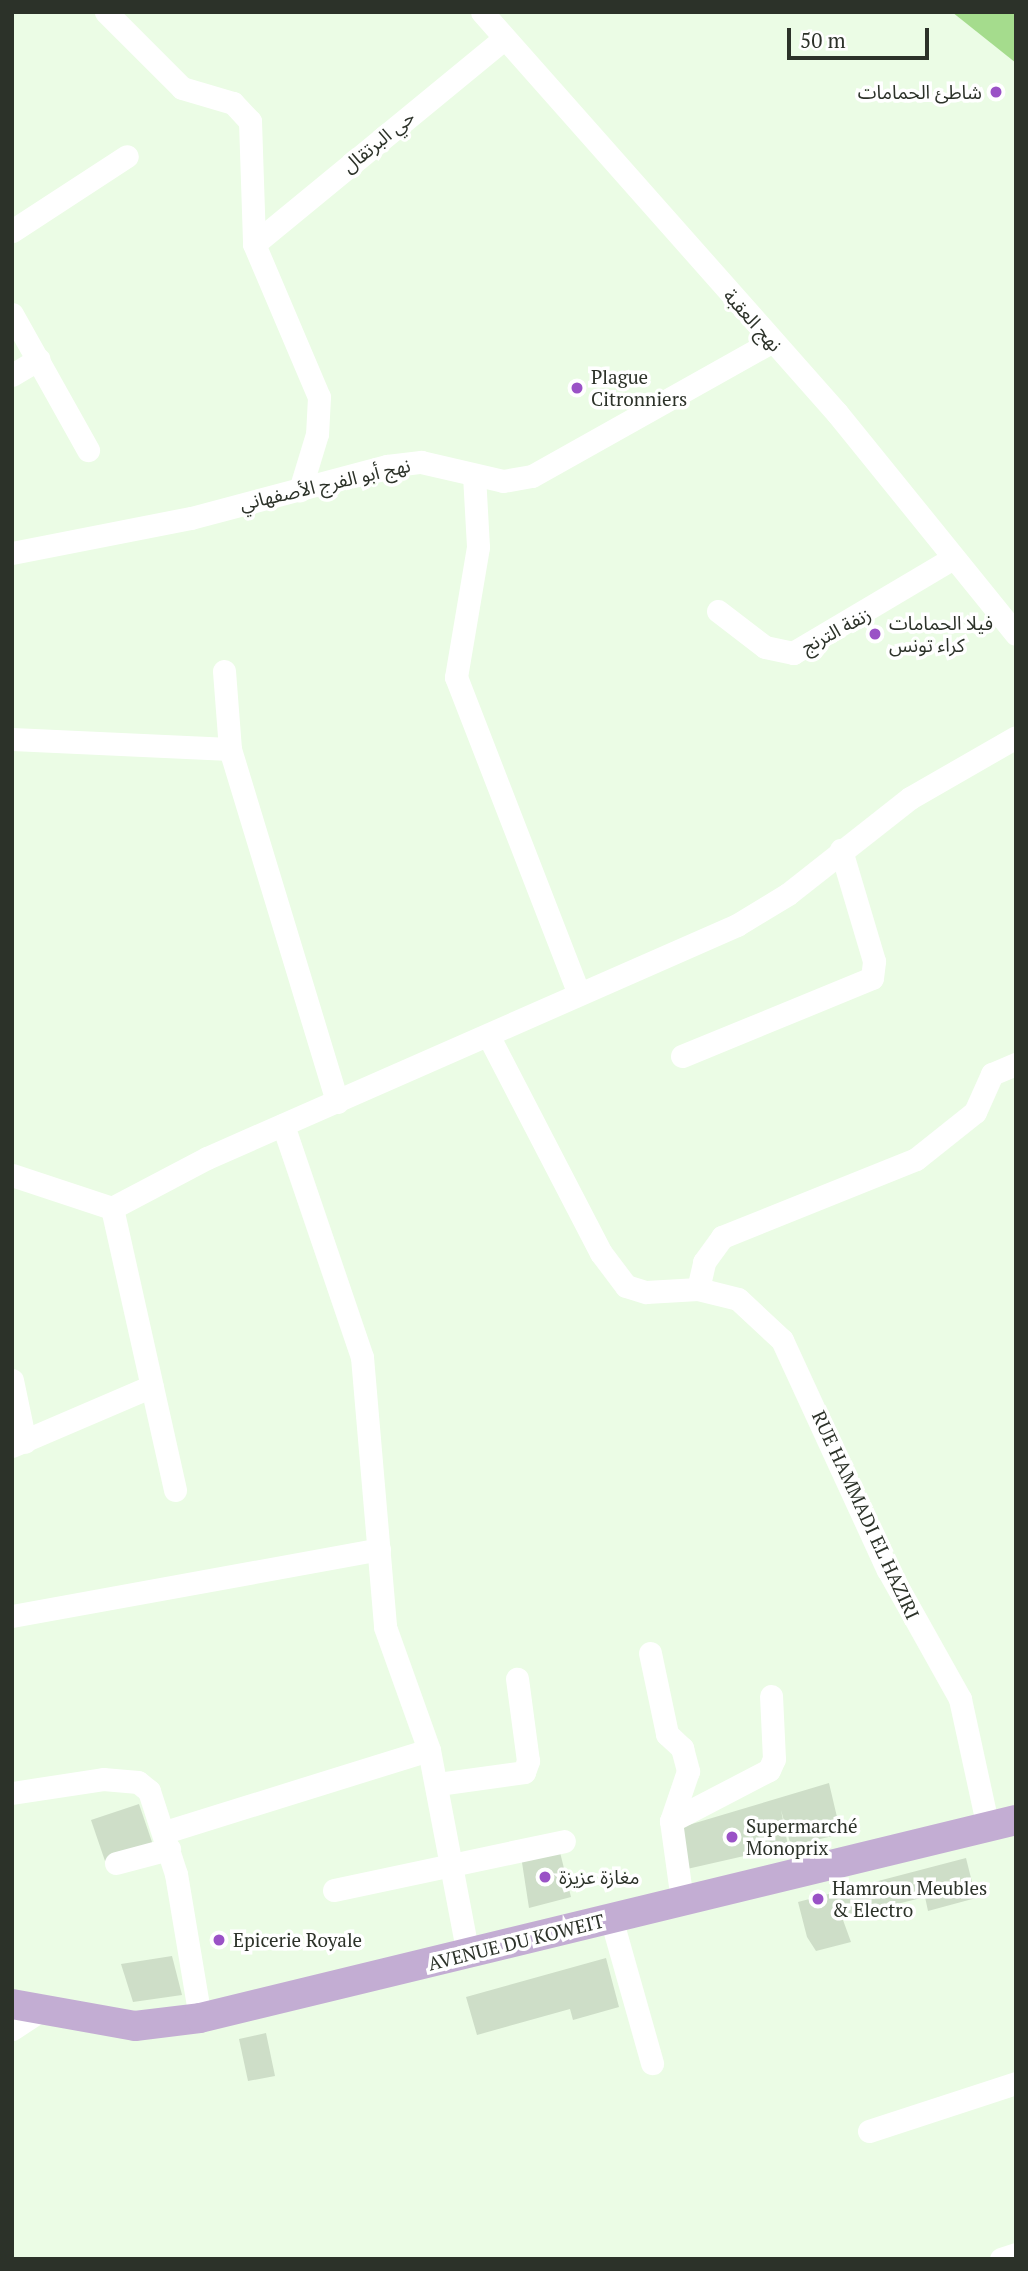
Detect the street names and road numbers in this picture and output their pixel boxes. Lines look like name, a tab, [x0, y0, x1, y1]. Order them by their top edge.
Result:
street label: حي البرتقال	[337, 105, 419, 177]
street label: نهج العقبة	[719, 284, 787, 356]
street label: نهج أبو الفرج الأصفهاني	[237, 453, 413, 515]
street label: زنفة الترنج	[797, 602, 875, 658]
street label: RUE HAMMADI EL HAZIRI	[808, 1407, 924, 1623]
street label: AVENUE DU KOWEIT	[426, 1909, 606, 1975]

